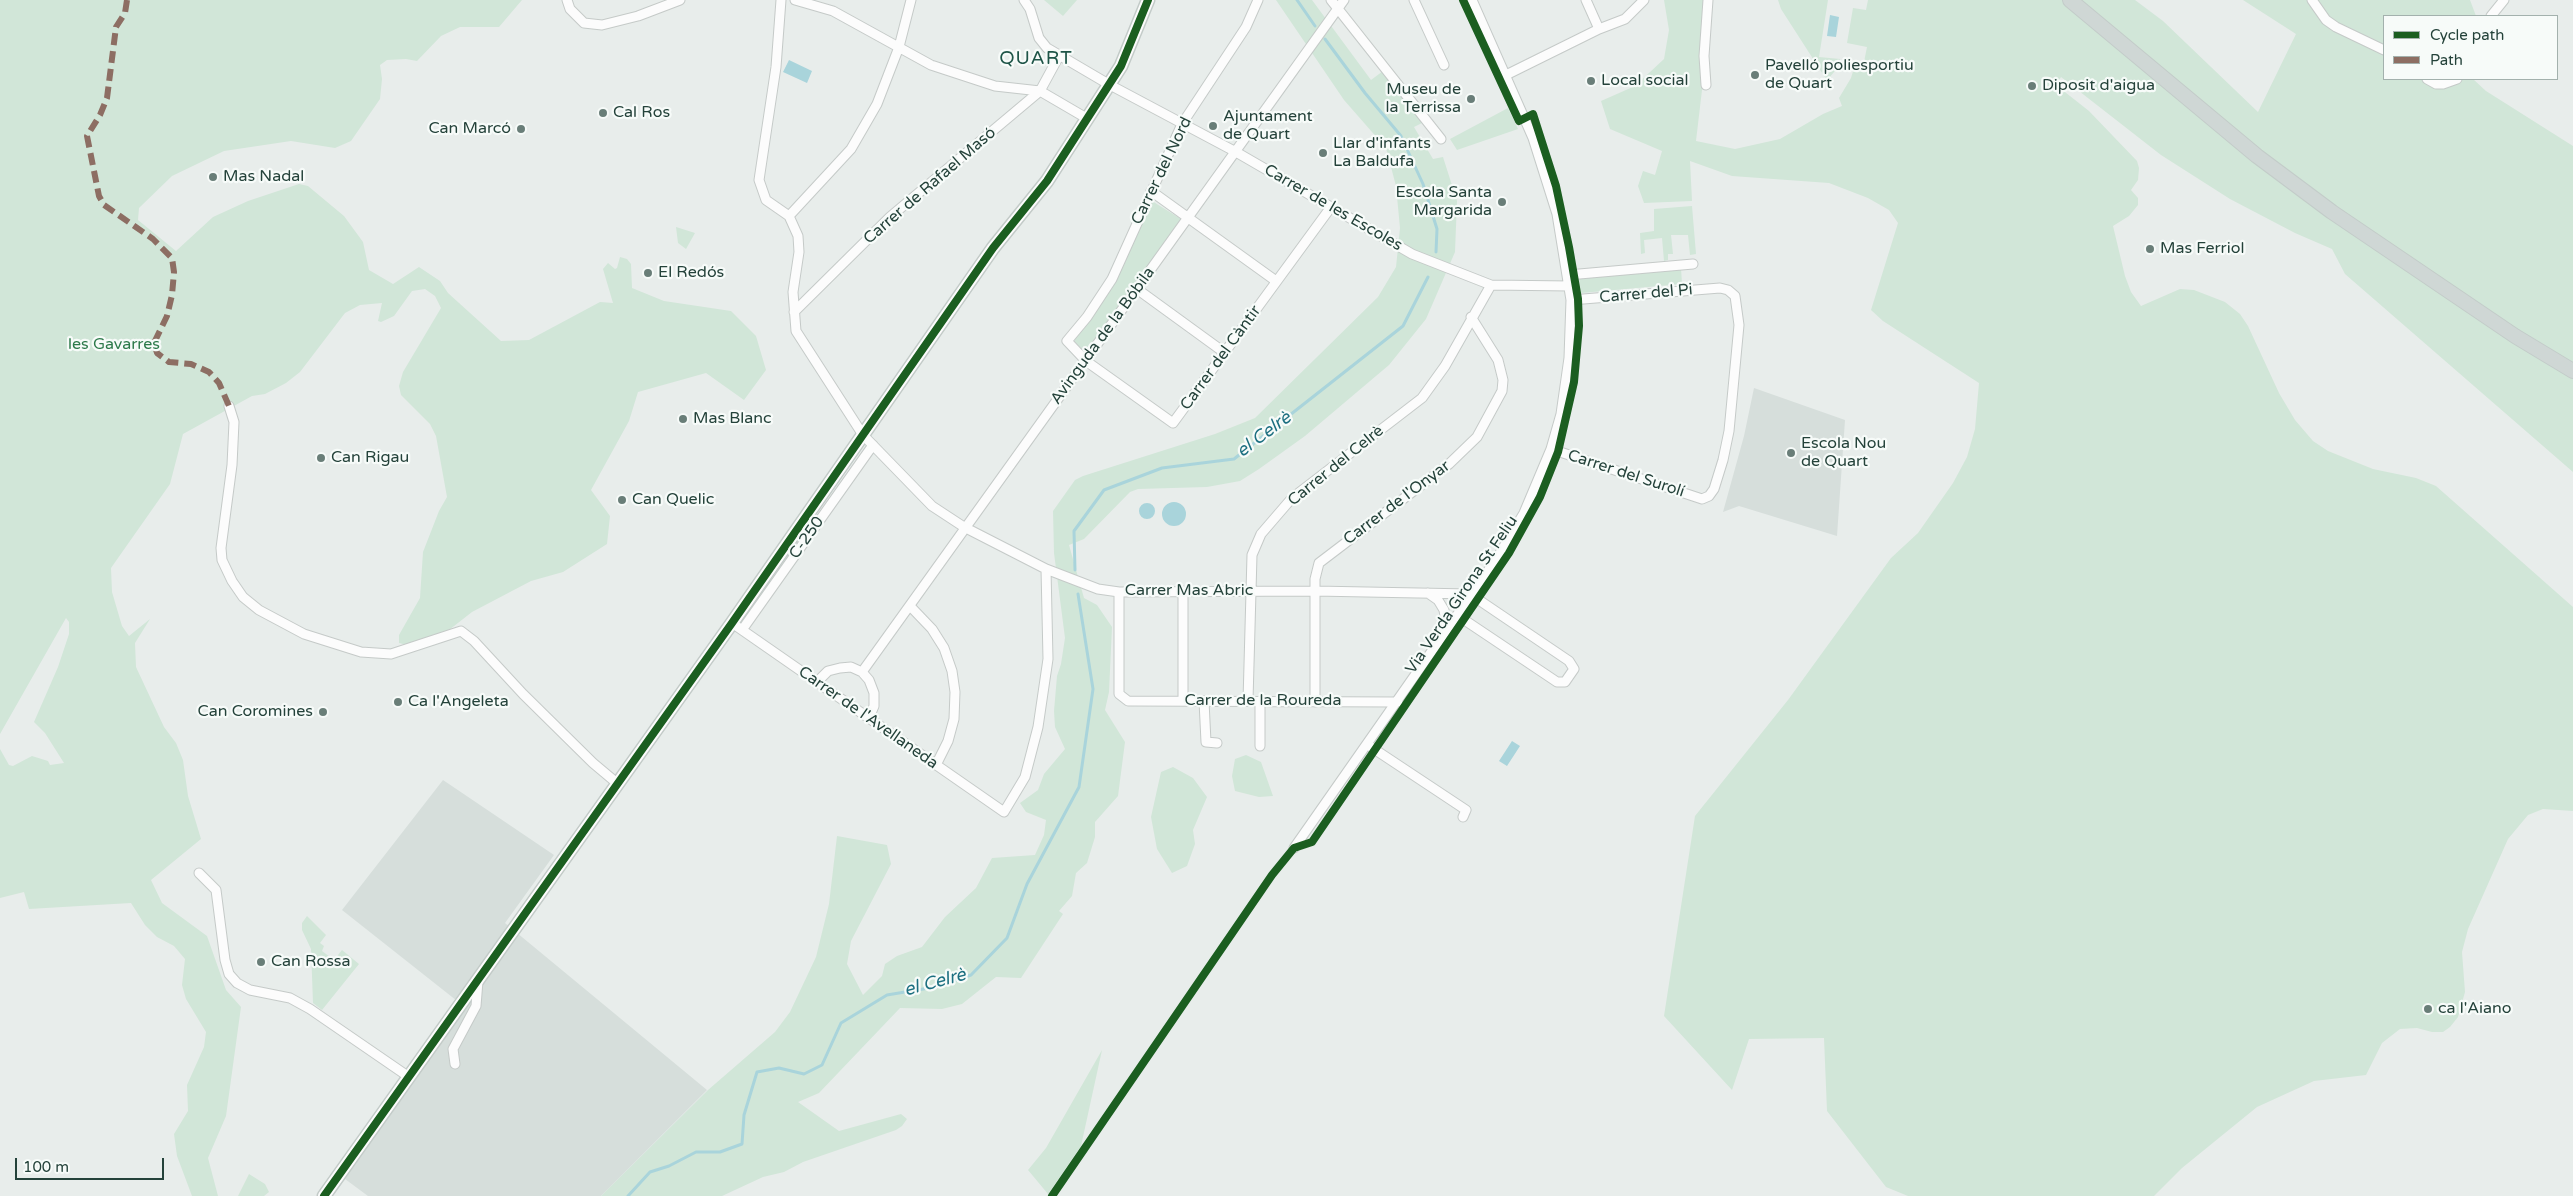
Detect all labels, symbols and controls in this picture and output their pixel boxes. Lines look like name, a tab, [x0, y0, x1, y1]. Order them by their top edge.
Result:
legend	[2383, 15, 2558, 80]
text: Cycle path	[2430, 26, 2504, 44]
district label: QUART	[999, 48, 1073, 70]
text: Path	[2430, 51, 2463, 69]
place label: Pavelló poliesportiu de Quart	[1765, 56, 1914, 94]
marker: Pavelló poliesportiu de Quart	[1749, 69, 1761, 81]
place label: Local social	[1601, 71, 1689, 91]
marker: Local social	[1585, 75, 1597, 87]
place label: Diposit d'aigua	[2042, 76, 2155, 96]
place label: Museu de la Terrissa	[1385, 80, 1461, 118]
marker: Diposit d'aigua	[2026, 80, 2038, 92]
marker: Museu de la Terrissa	[1465, 93, 1477, 105]
place label: Cal Ros	[613, 103, 670, 123]
marker: Cal Ros	[597, 107, 609, 119]
place label: Ajuntament de Quart	[1223, 107, 1313, 145]
street label: Carrer del Nord	[1128, 114, 1196, 228]
place label: Can Marcó	[428, 119, 511, 139]
marker: Ajuntament de Quart	[1207, 120, 1219, 132]
marker: Can Marcó	[515, 123, 527, 135]
street label: Carrer de Rafael Masó	[860, 123, 1000, 249]
place label: Llar d'infants La Baldufa	[1333, 134, 1431, 172]
marker: Llar d'infants La Baldufa	[1317, 147, 1329, 159]
street label: Carrer de les Escoles	[1260, 161, 1406, 255]
place label: Mas Nadal	[223, 167, 304, 187]
marker: Mas Nadal	[207, 171, 219, 183]
place label: Escola Santa Margarida	[1395, 183, 1492, 221]
marker: Escola Santa Margarida	[1496, 196, 1508, 208]
place label: Mas Ferriol	[2160, 239, 2244, 259]
marker: Mas Ferriol	[2144, 243, 2156, 255]
place label: El Redós	[658, 263, 724, 283]
street label: Avinguda de la Bóbila	[1047, 264, 1159, 408]
marker: El Redós	[642, 267, 654, 279]
street label: Carrer del Pi	[1599, 280, 1693, 308]
street label: Carrer del Càntir	[1177, 302, 1265, 414]
park label: les Gavarres	[68, 335, 160, 355]
water label: el Celrè	[1232, 407, 1296, 463]
place label: Mas Blanc	[693, 409, 772, 429]
marker: Mas Blanc	[677, 413, 689, 425]
street label: Carrer del Celrè	[1284, 422, 1388, 510]
place label: Escola Nou de Quart	[1801, 434, 1886, 472]
street label: Carrer del Surolí	[1565, 446, 1687, 502]
marker: Escola Nou de Quart	[1785, 447, 1797, 459]
place label: Can Rigau	[331, 448, 409, 468]
marker: Can Rigau	[315, 452, 327, 464]
street label: Carrer de l'Onyar	[1340, 457, 1454, 549]
place label: Can Quelic	[632, 490, 714, 510]
marker: Can Quelic	[616, 494, 628, 506]
street label: Via Verda Girona St Feliu	[1402, 512, 1522, 678]
street label: C-250	[786, 513, 828, 563]
street label: Carrer Mas Abric	[1125, 581, 1253, 601]
street label: Carrer de l'Avellaneda	[795, 663, 941, 773]
street label: Carrer de la Roureda	[1185, 691, 1341, 711]
place label: Ca l'Angeleta	[408, 692, 509, 712]
marker: Ca l'Angeleta	[392, 696, 404, 708]
place label: Can Coromines	[198, 702, 313, 722]
marker: Can Coromines	[317, 706, 329, 718]
place label: Can Rossa	[271, 952, 350, 972]
marker: Can Rossa	[255, 956, 267, 968]
water label: el Celrè	[902, 964, 968, 1002]
place label: ca l'Aiano	[2438, 999, 2511, 1019]
marker: ca l'Aiano	[2422, 1003, 2434, 1015]
scale bar	[18, 1148, 166, 1180]
text: 100 m	[23, 1158, 69, 1176]

